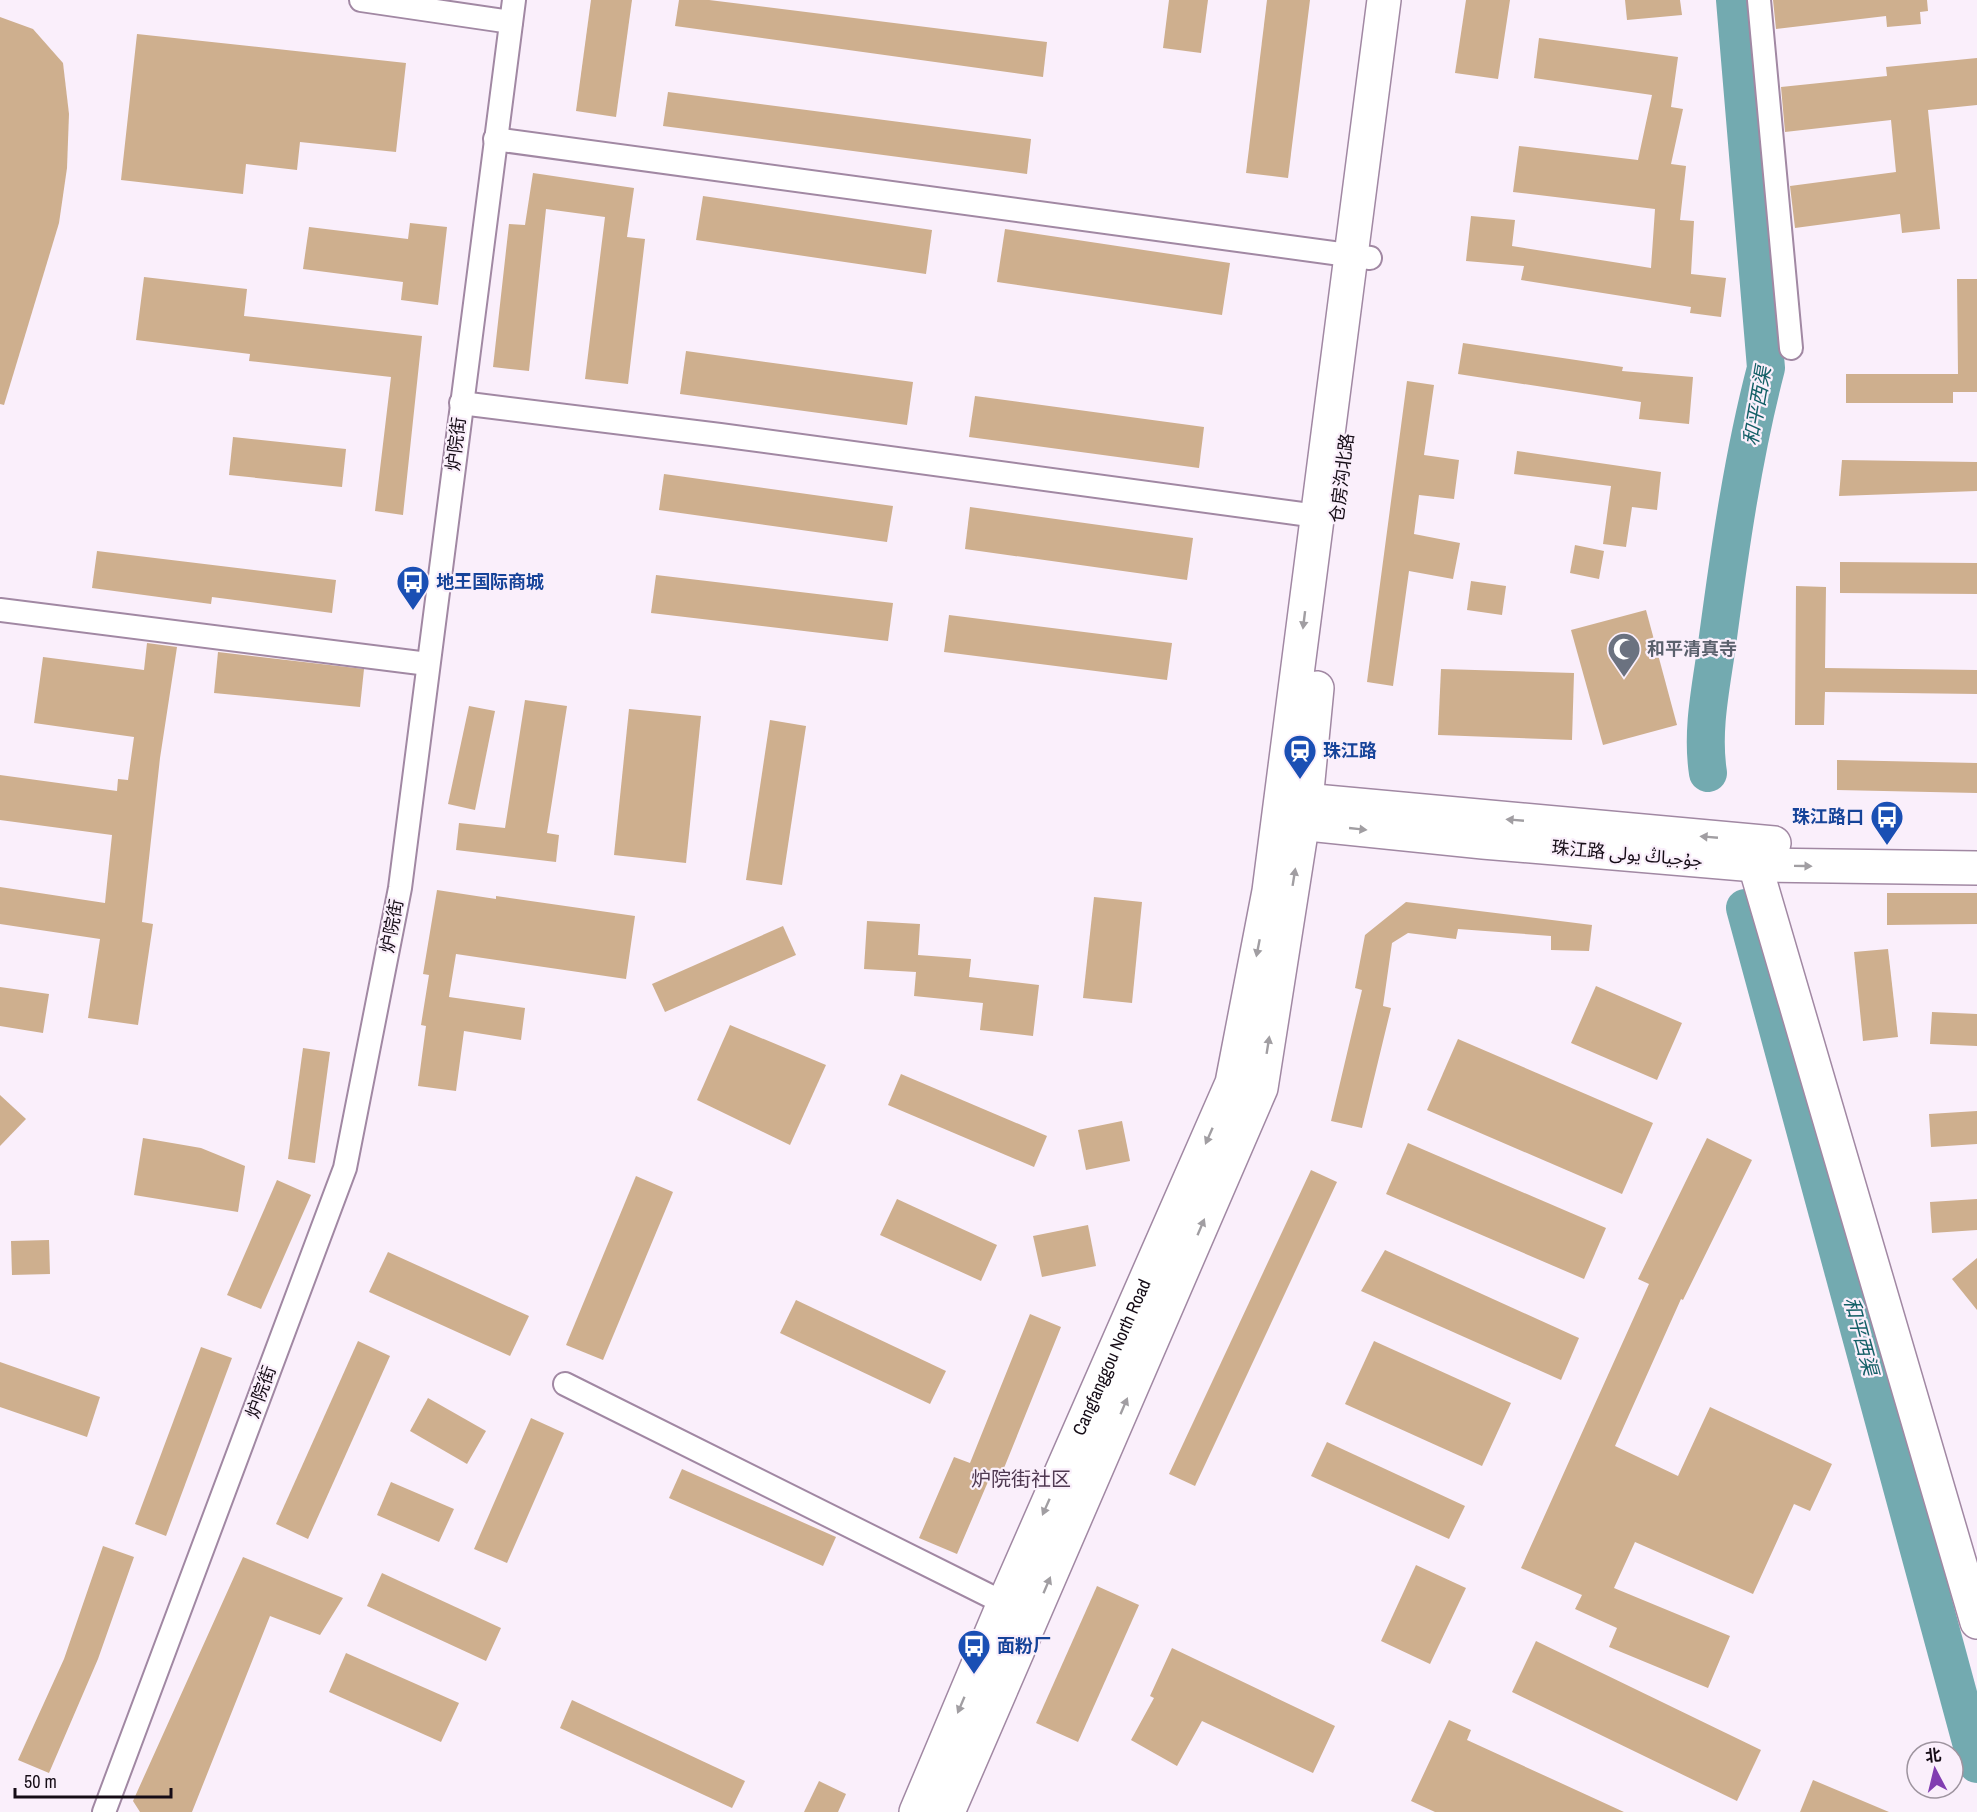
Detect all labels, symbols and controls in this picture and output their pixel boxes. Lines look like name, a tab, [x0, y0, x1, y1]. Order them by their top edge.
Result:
water label: 和平西渠	[1736, 361, 1777, 448]
street label: 炉院街	[440, 416, 471, 472]
street label: 仓房沟北路	[1324, 432, 1359, 524]
bus stop icon: 地王国际商城	[395, 564, 431, 611]
place label: 地王国际商城	[436, 569, 544, 594]
one-way arrow	[1299, 611, 1308, 630]
mosque icon: 和平清真寺	[1606, 631, 1642, 678]
place label: 和平清真寺	[1647, 636, 1737, 661]
station icon: 珠江路	[1282, 733, 1318, 780]
place label: 珠江路	[1323, 738, 1377, 763]
bus stop icon: 珠江路口	[1869, 799, 1905, 846]
place label: 珠江路口	[1792, 804, 1864, 829]
one-way arrow	[1505, 815, 1524, 825]
one-way arrow	[1348, 824, 1367, 834]
one-way arrow	[1699, 832, 1718, 842]
street label: 珠江路 جۇجياڭ يولى	[1550, 834, 1704, 873]
one-way arrow	[1794, 861, 1813, 871]
one-way arrow	[1290, 867, 1299, 886]
street label: 炉院街	[374, 897, 409, 955]
one-way arrow	[1253, 939, 1262, 958]
one-way arrow	[1263, 1035, 1272, 1054]
one-way arrow	[1204, 1127, 1213, 1145]
one-way arrow	[1196, 1217, 1206, 1235]
street label: Cangfanggou North Road	[1066, 1275, 1157, 1439]
water label: 和平西渠	[1838, 1294, 1886, 1381]
street label: 炉院街	[240, 1362, 282, 1421]
one-way arrow	[1119, 1396, 1129, 1414]
district label: 炉院街社区	[971, 1465, 1071, 1492]
one-way arrow	[1042, 1498, 1051, 1515]
one-way arrow	[1042, 1576, 1051, 1593]
bus stop icon: 面粉厂	[956, 1628, 992, 1675]
place label: 面粉厂	[997, 1633, 1051, 1658]
one-way arrow	[956, 1697, 966, 1715]
north arrow	[1905, 1740, 1965, 1800]
text: 北	[1924, 1743, 1942, 1767]
scale bar	[15, 1761, 171, 1799]
text: 50 m	[24, 1769, 57, 1794]

